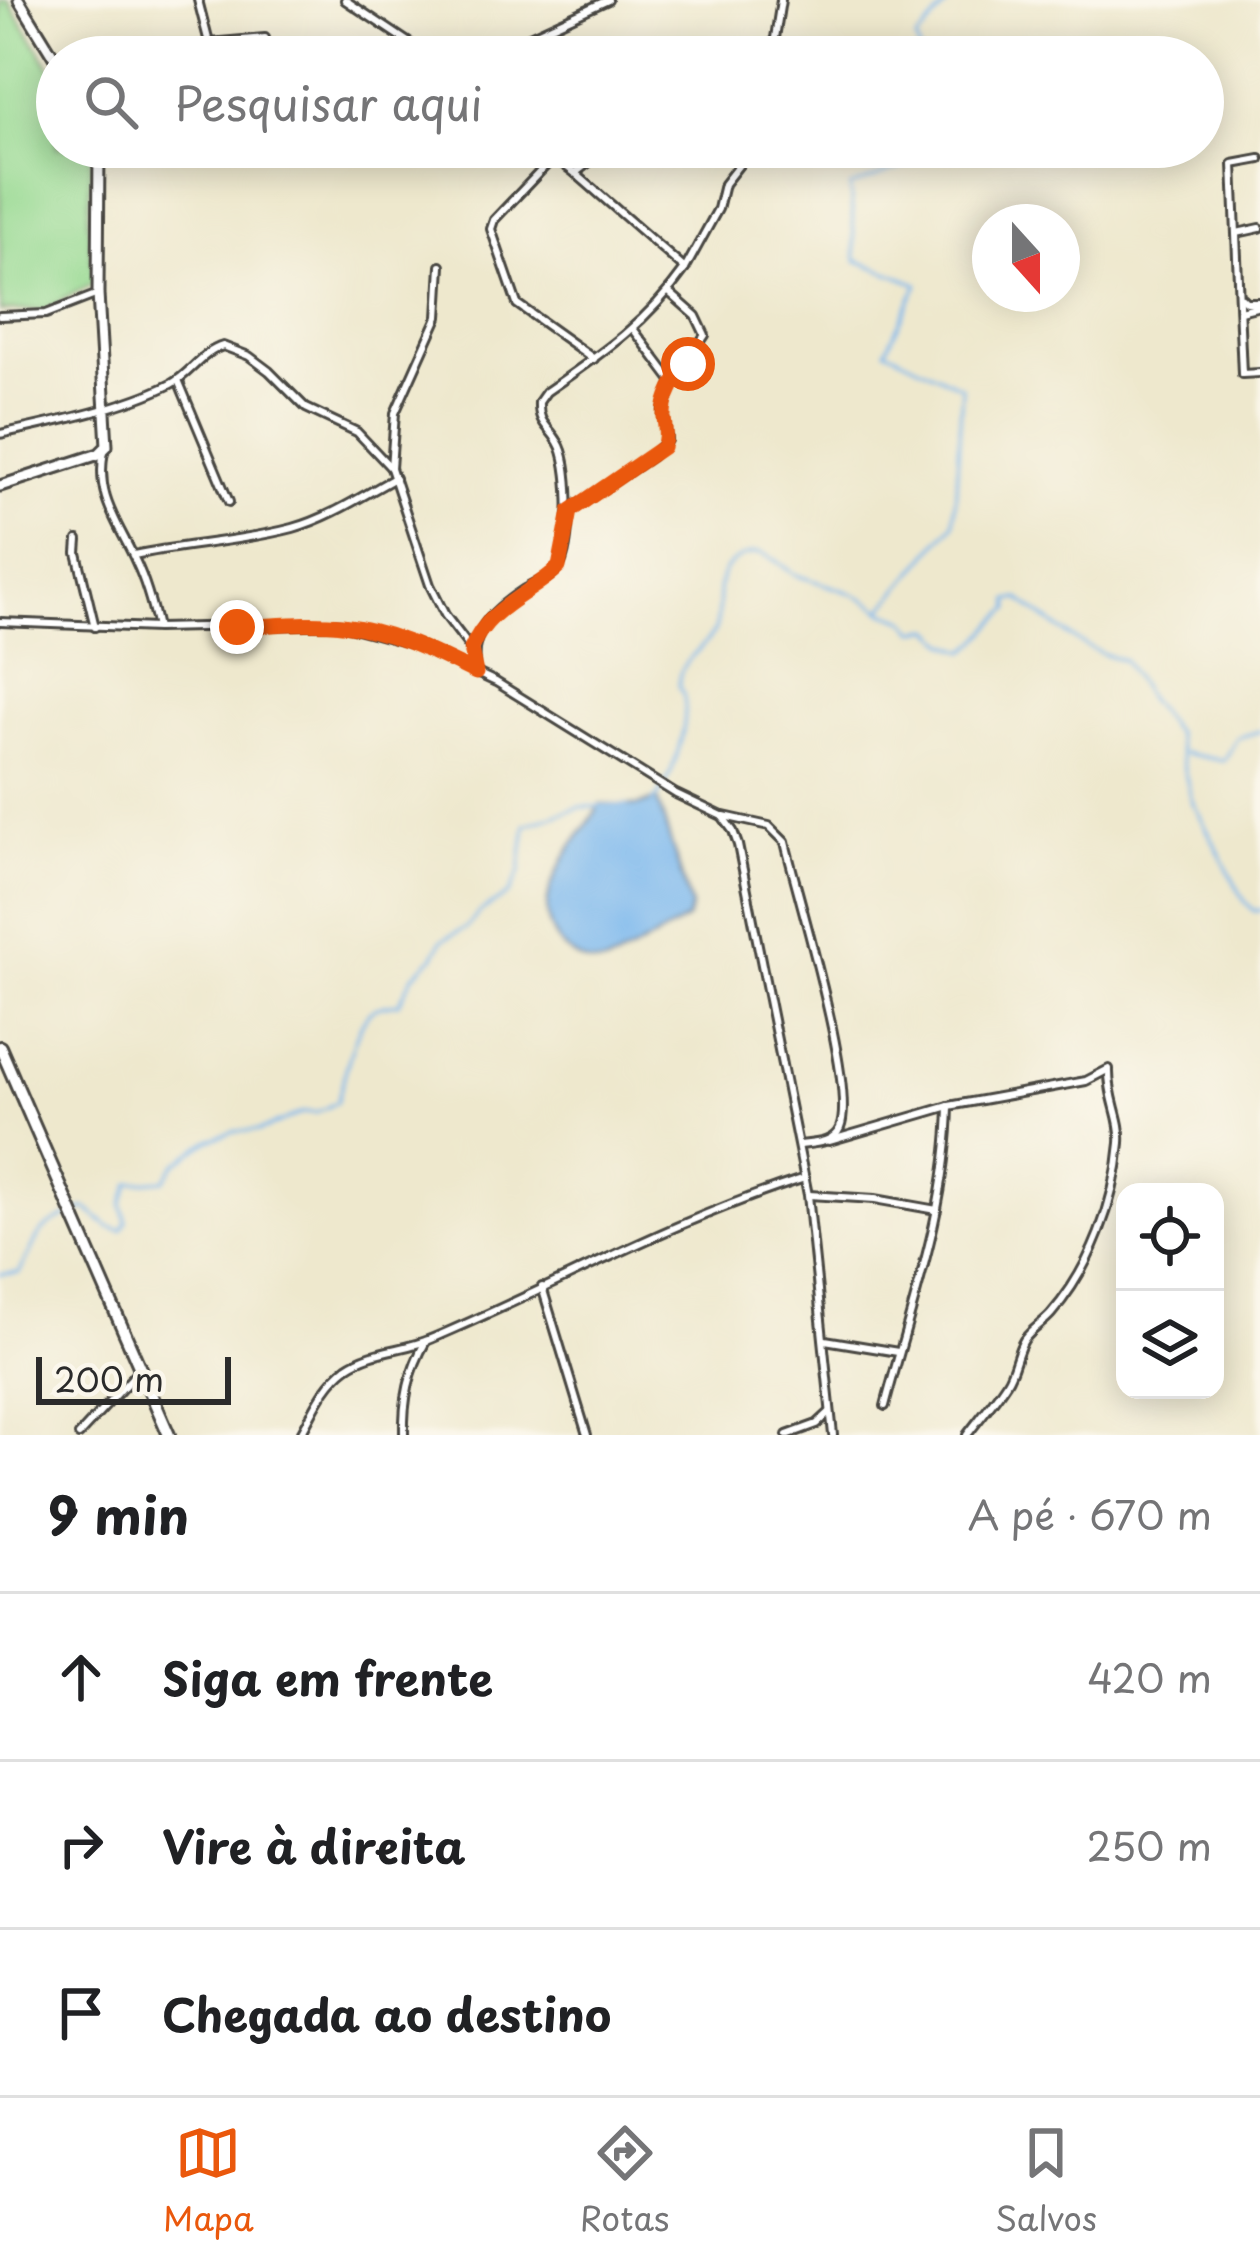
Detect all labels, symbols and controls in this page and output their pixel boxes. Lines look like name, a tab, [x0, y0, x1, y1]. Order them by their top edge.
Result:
search box	[36, 36, 1224, 168]
text: Pesquisar aqui	[174, 68, 483, 136]
icon: search	[78, 69, 144, 135]
north arrow	[972, 204, 1080, 312]
route start	[661, 337, 715, 391]
route end	[210, 600, 264, 654]
map controls	[1116, 1183, 1224, 1399]
button: locate	[1116, 1183, 1224, 1291]
button: layers	[1116, 1291, 1224, 1399]
scale bar	[36, 1351, 231, 1404]
text: 200 m	[54, 1353, 164, 1403]
text: 9 min	[48, 1475, 189, 1552]
text: A pé · 670 m	[968, 1484, 1212, 1543]
text: Siga em frente	[162, 1643, 493, 1711]
icon: ahead	[48, 1644, 114, 1710]
text: 420 m	[1087, 1647, 1212, 1706]
text: Vire à direita	[162, 1811, 466, 1879]
icon: right	[48, 1812, 114, 1878]
text: 250 m	[1087, 1815, 1212, 1874]
text: Chegada ao destino	[162, 1979, 611, 2047]
icon: arrive	[48, 1980, 114, 2046]
tab: Mapa	[163, 2120, 254, 2242]
tab: Rotas	[580, 2120, 669, 2242]
tab: Salvos	[995, 2120, 1097, 2242]

